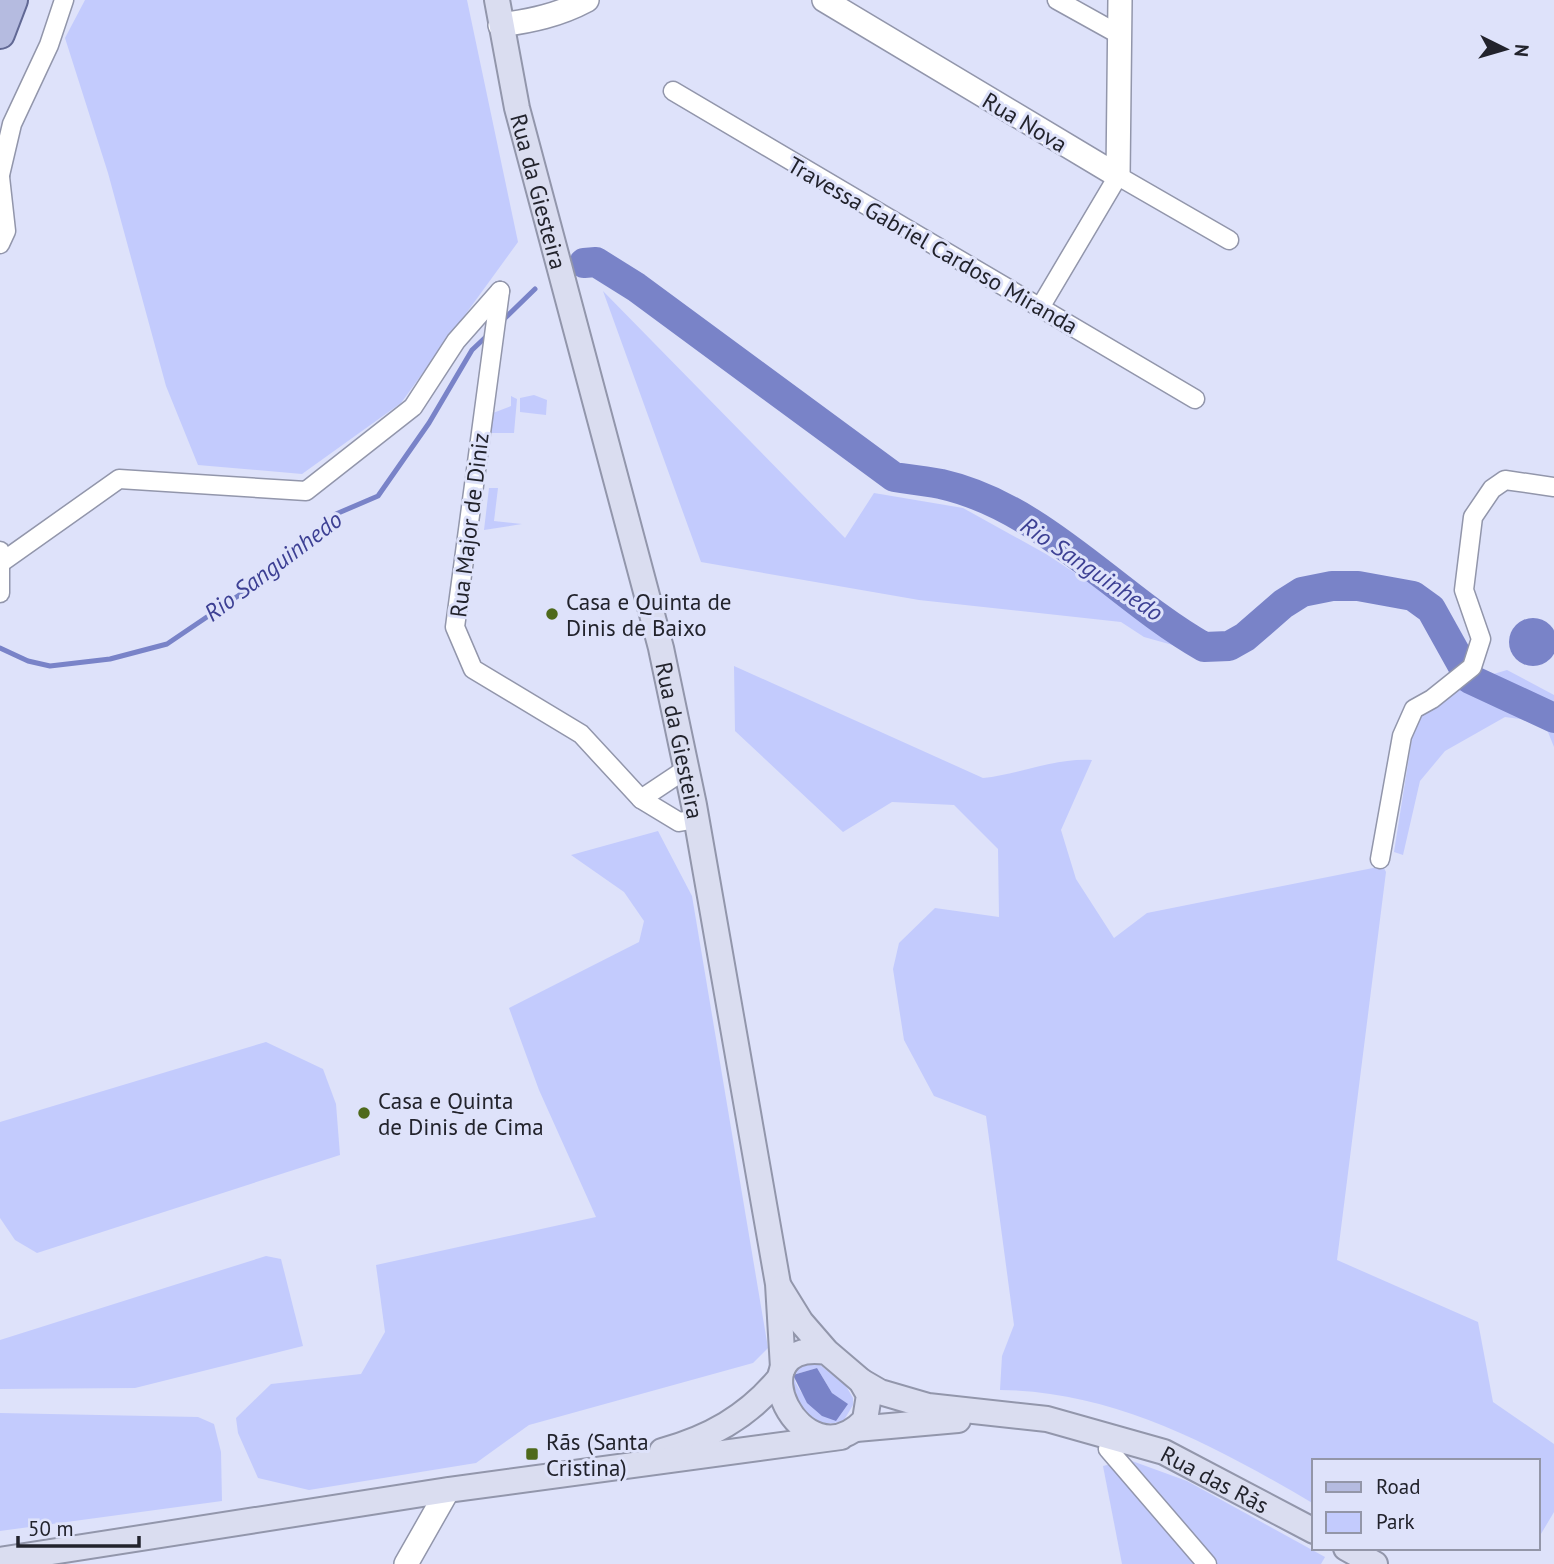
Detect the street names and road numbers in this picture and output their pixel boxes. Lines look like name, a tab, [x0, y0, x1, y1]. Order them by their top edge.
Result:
street label: Rua Nova	[977, 86, 1073, 158]
street label: Rua da Giesteira	[505, 110, 574, 272]
street label: Travessa Gabriel Cardoso Miranda	[783, 150, 1083, 340]
street label: Rua Major de Diniz	[443, 431, 495, 619]
street label: Rua da Giesteira	[650, 659, 711, 821]
street label: Rua das Rãs	[1156, 1439, 1274, 1519]

